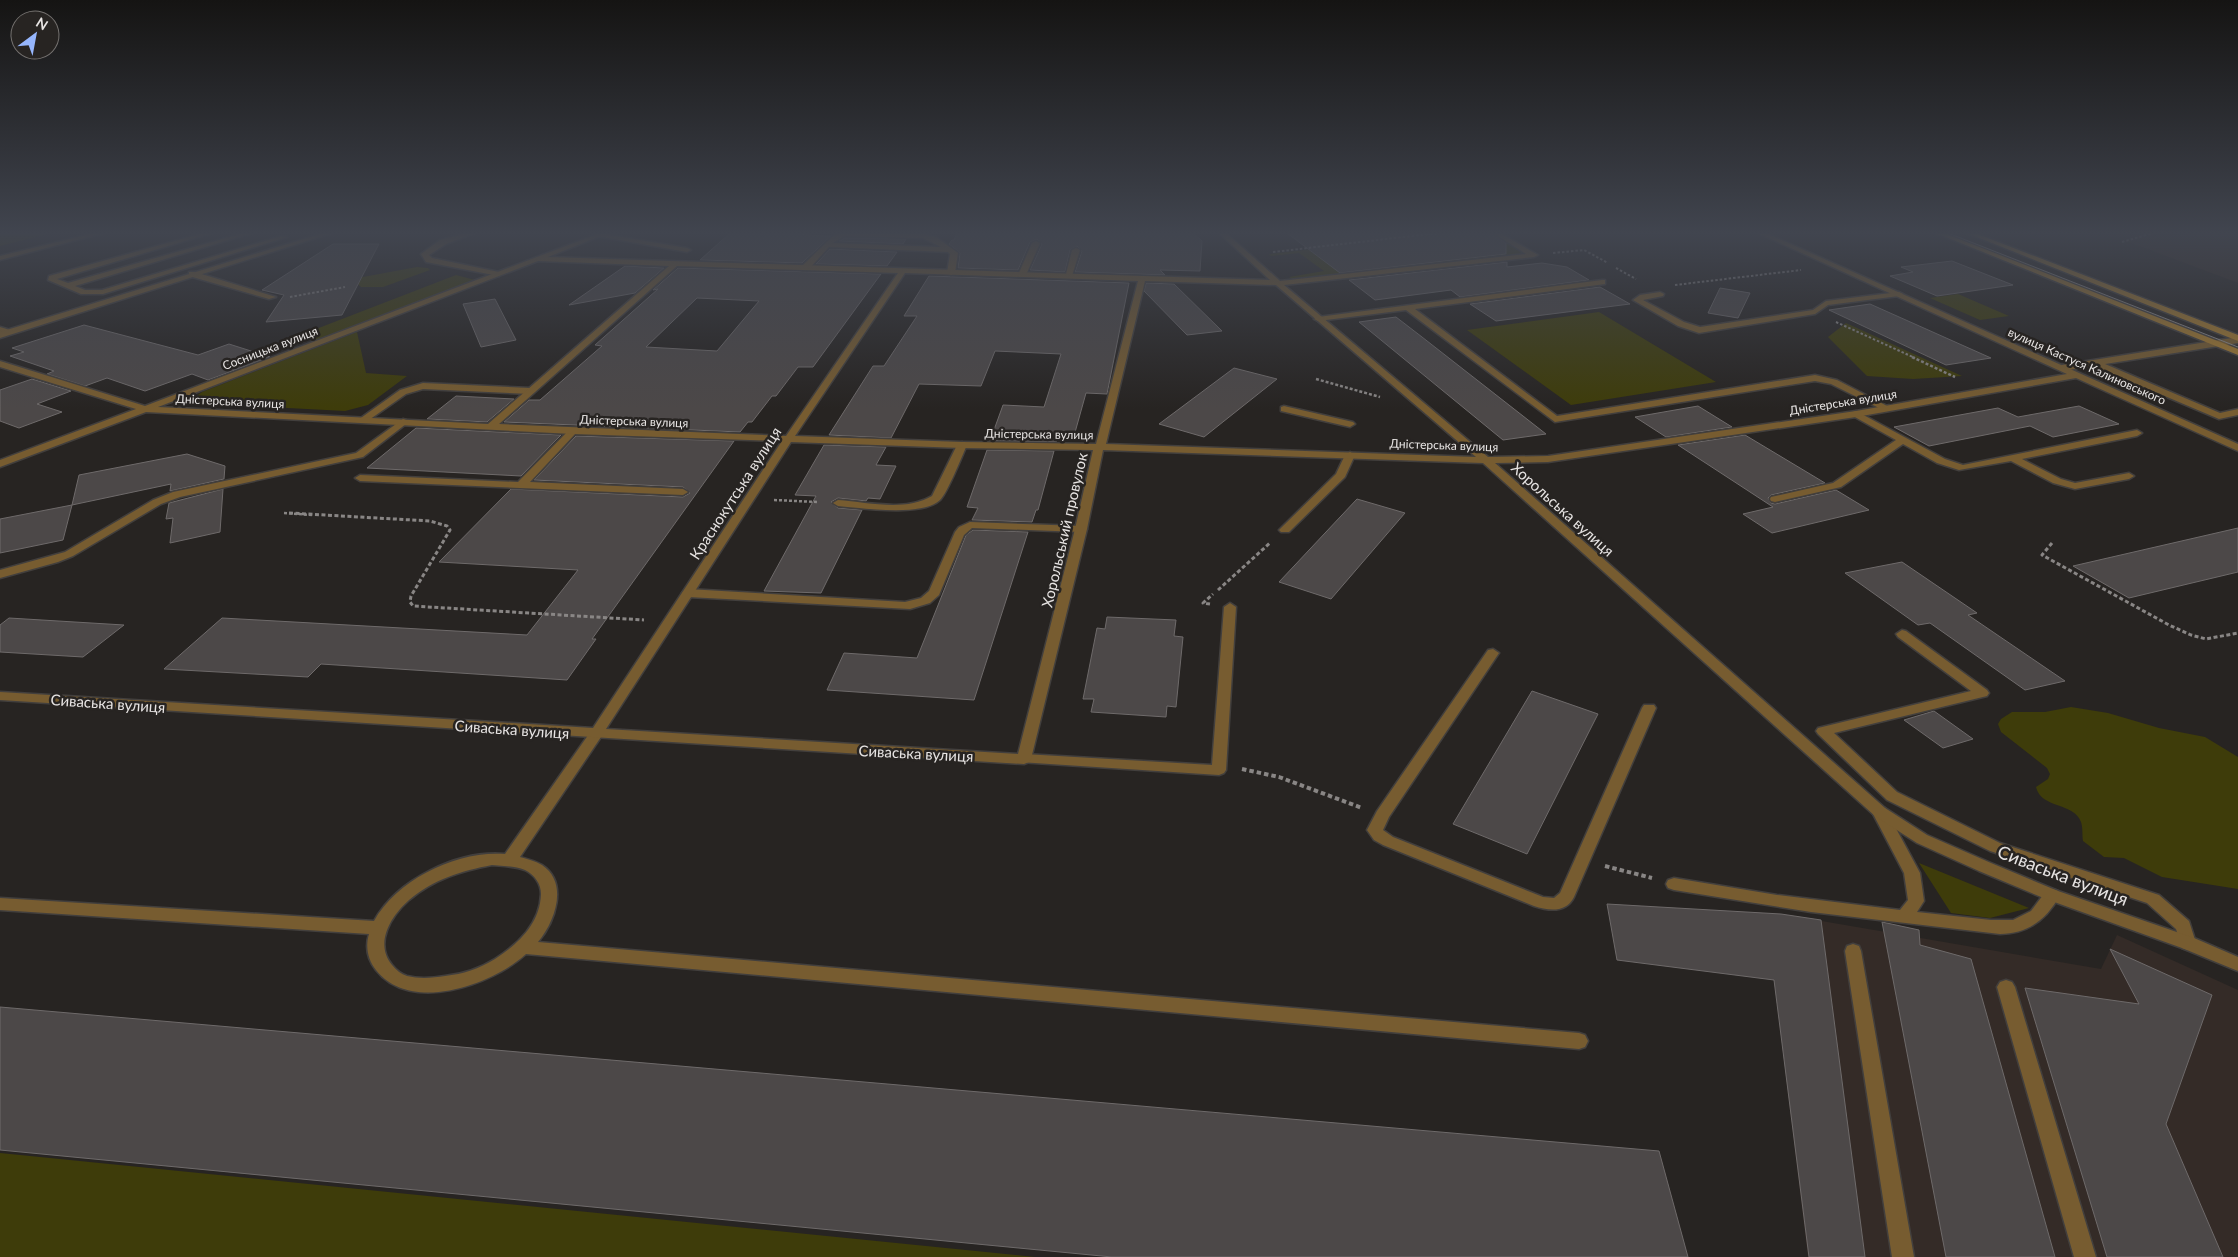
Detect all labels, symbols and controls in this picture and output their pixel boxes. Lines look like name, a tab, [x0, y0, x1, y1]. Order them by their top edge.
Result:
north arrow	[10, 10, 60, 60]
text: N	[33, 13, 51, 34]
street label: Сосницька вулиця	[220, 323, 320, 373]
street label: вулиця Кастуся Калиновського	[2006, 324, 2168, 408]
street label: Дністерська вулиця	[1788, 386, 1898, 418]
street label: Дністерська вулиця	[175, 391, 285, 411]
street label: Дністерська вулиця	[579, 412, 689, 430]
street label: Краснокутська вулиця	[685, 423, 785, 563]
street label: Дністерська вулиця	[984, 426, 1094, 442]
street label: Дністерська вулиця	[1389, 436, 1499, 454]
street label: Хорольський провулок	[1037, 451, 1091, 609]
street label: Хорольська вулиця	[1508, 458, 1618, 560]
street label: Сиваська вулиця	[50, 690, 166, 716]
street label: Сиваська вулиця	[454, 716, 570, 742]
street label: Сиваська вулиця	[858, 741, 974, 765]
street label: Сиваська вулиця	[1995, 840, 2131, 910]

